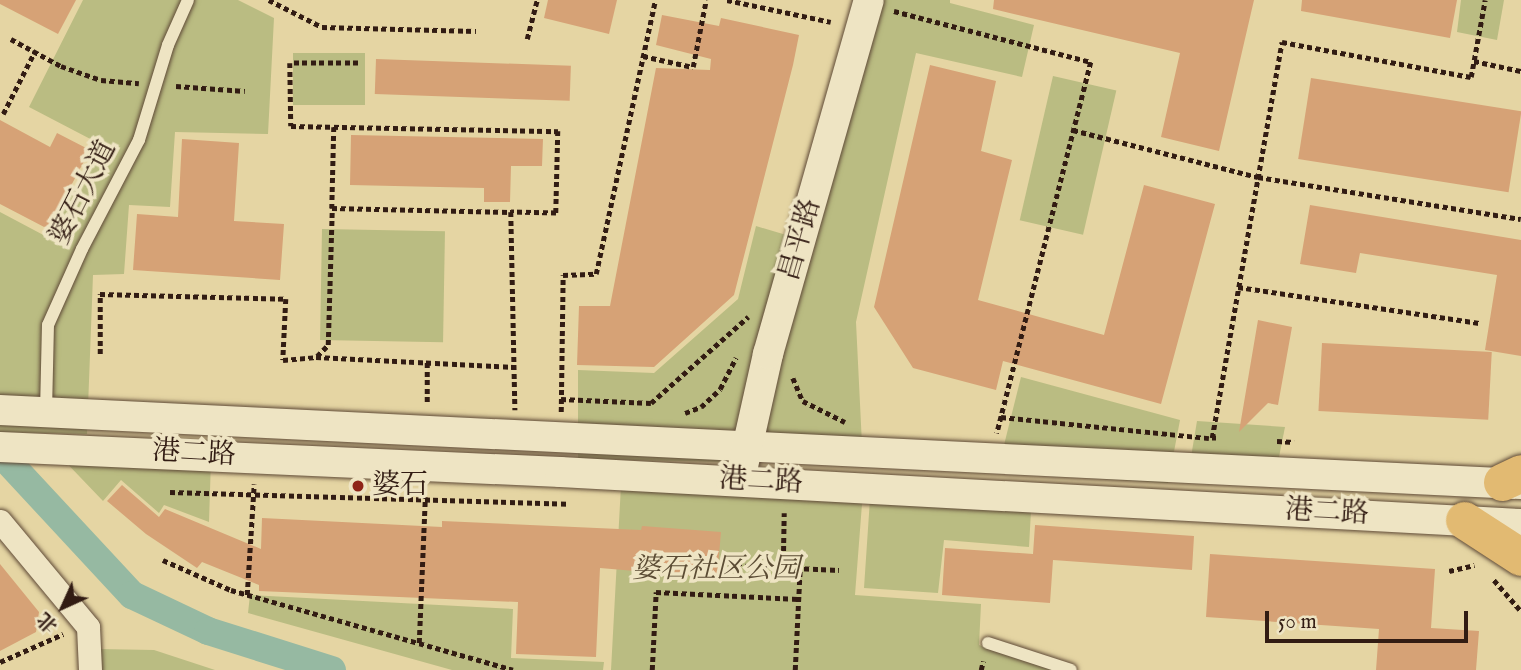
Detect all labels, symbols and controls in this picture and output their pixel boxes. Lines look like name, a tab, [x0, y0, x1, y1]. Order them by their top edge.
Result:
street label: 婆石大道	[44, 135, 124, 251]
street label: 昌平路	[773, 195, 829, 285]
street label: 港二路	[151, 435, 237, 473]
street label: 港二路	[718, 463, 804, 501]
place label: 婆石	[372, 469, 428, 503]
marker: 婆石	[350, 478, 366, 494]
street label: 港二路	[1284, 494, 1370, 532]
park label: 婆石社区公园	[632, 553, 800, 587]
north arrow	[28, 572, 98, 642]
scale bar	[1269, 596, 1472, 640]
text: 北	[33, 607, 63, 637]
text: 50 m	[1278, 609, 1317, 636]

